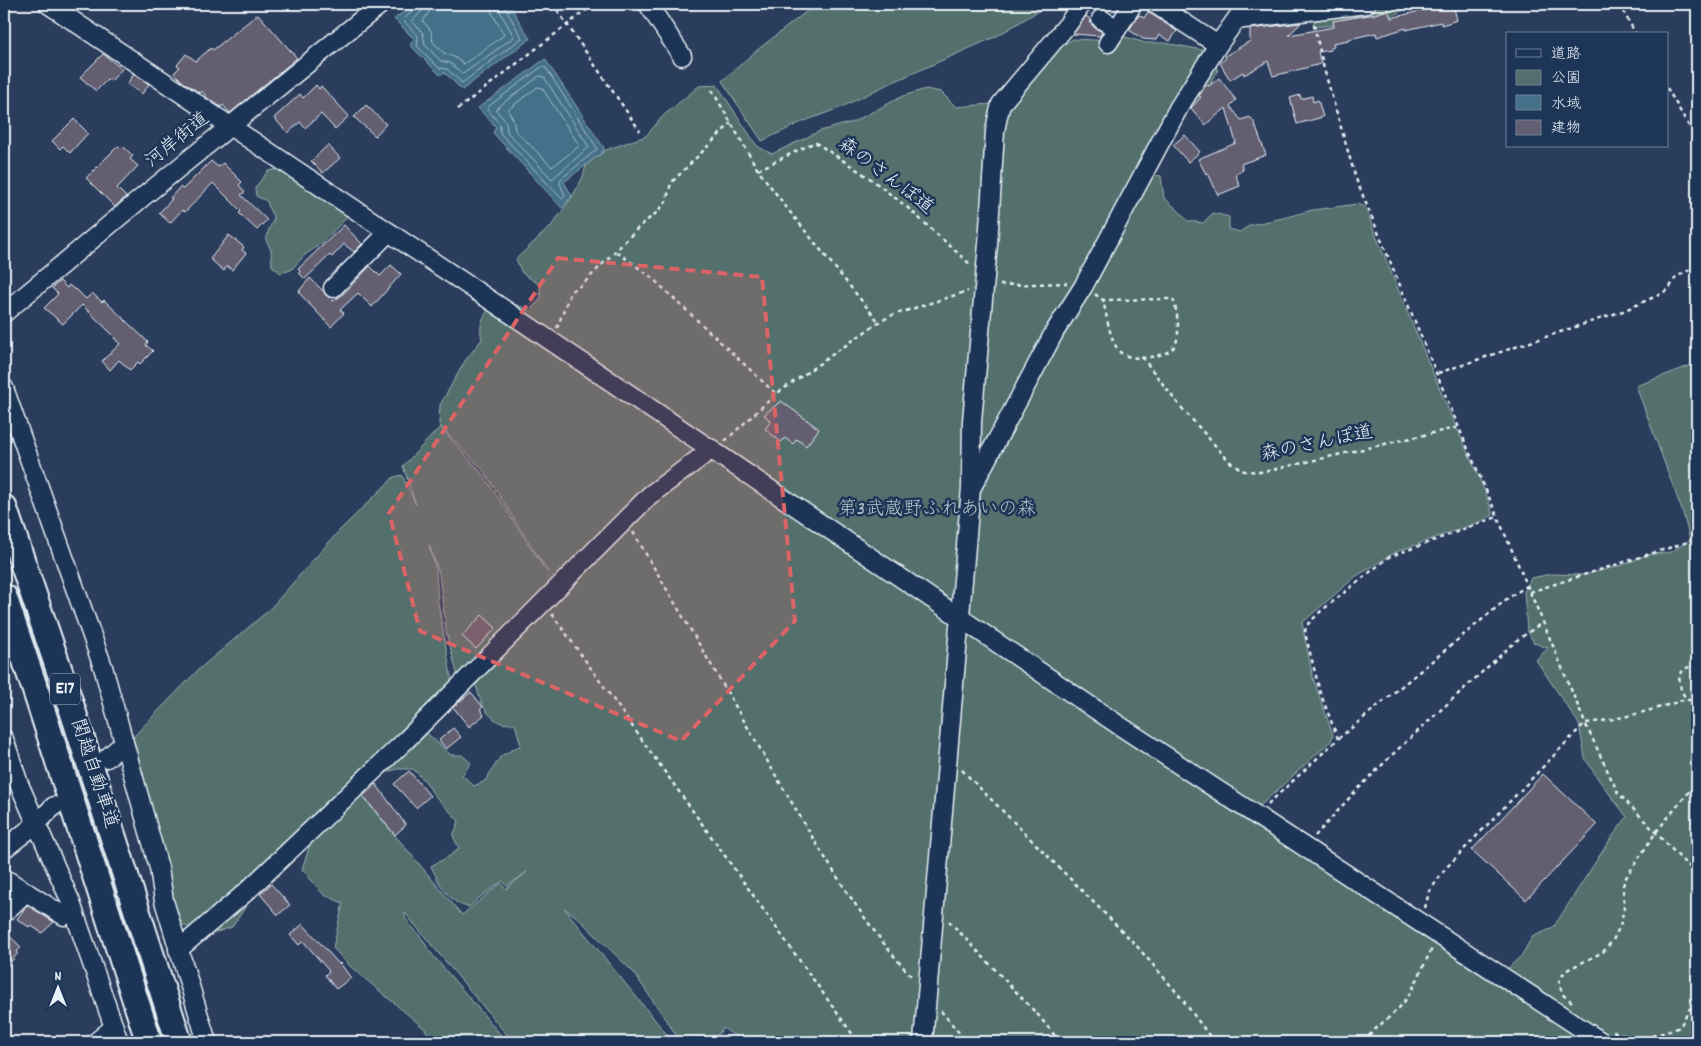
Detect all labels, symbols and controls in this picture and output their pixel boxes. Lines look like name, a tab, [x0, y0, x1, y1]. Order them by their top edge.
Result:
legend	[1506, 32, 1668, 148]
text: 道路	[1551, 44, 1581, 66]
text: 公園	[1551, 68, 1581, 90]
text: 水域	[1551, 94, 1581, 116]
street label: 河岸街道	[140, 107, 216, 175]
text: 建物	[1551, 118, 1581, 140]
street label: 森のさんぽ道	[831, 132, 939, 222]
street label: 森のさんぽ道	[1258, 420, 1376, 470]
park label: 第3武蔵野ふれあいの森	[838, 497, 1036, 524]
road number: E17	[50, 674, 80, 704]
street label: 関越自動車道	[63, 716, 123, 832]
north arrow	[32, 964, 82, 1014]
text: N	[55, 967, 62, 987]

